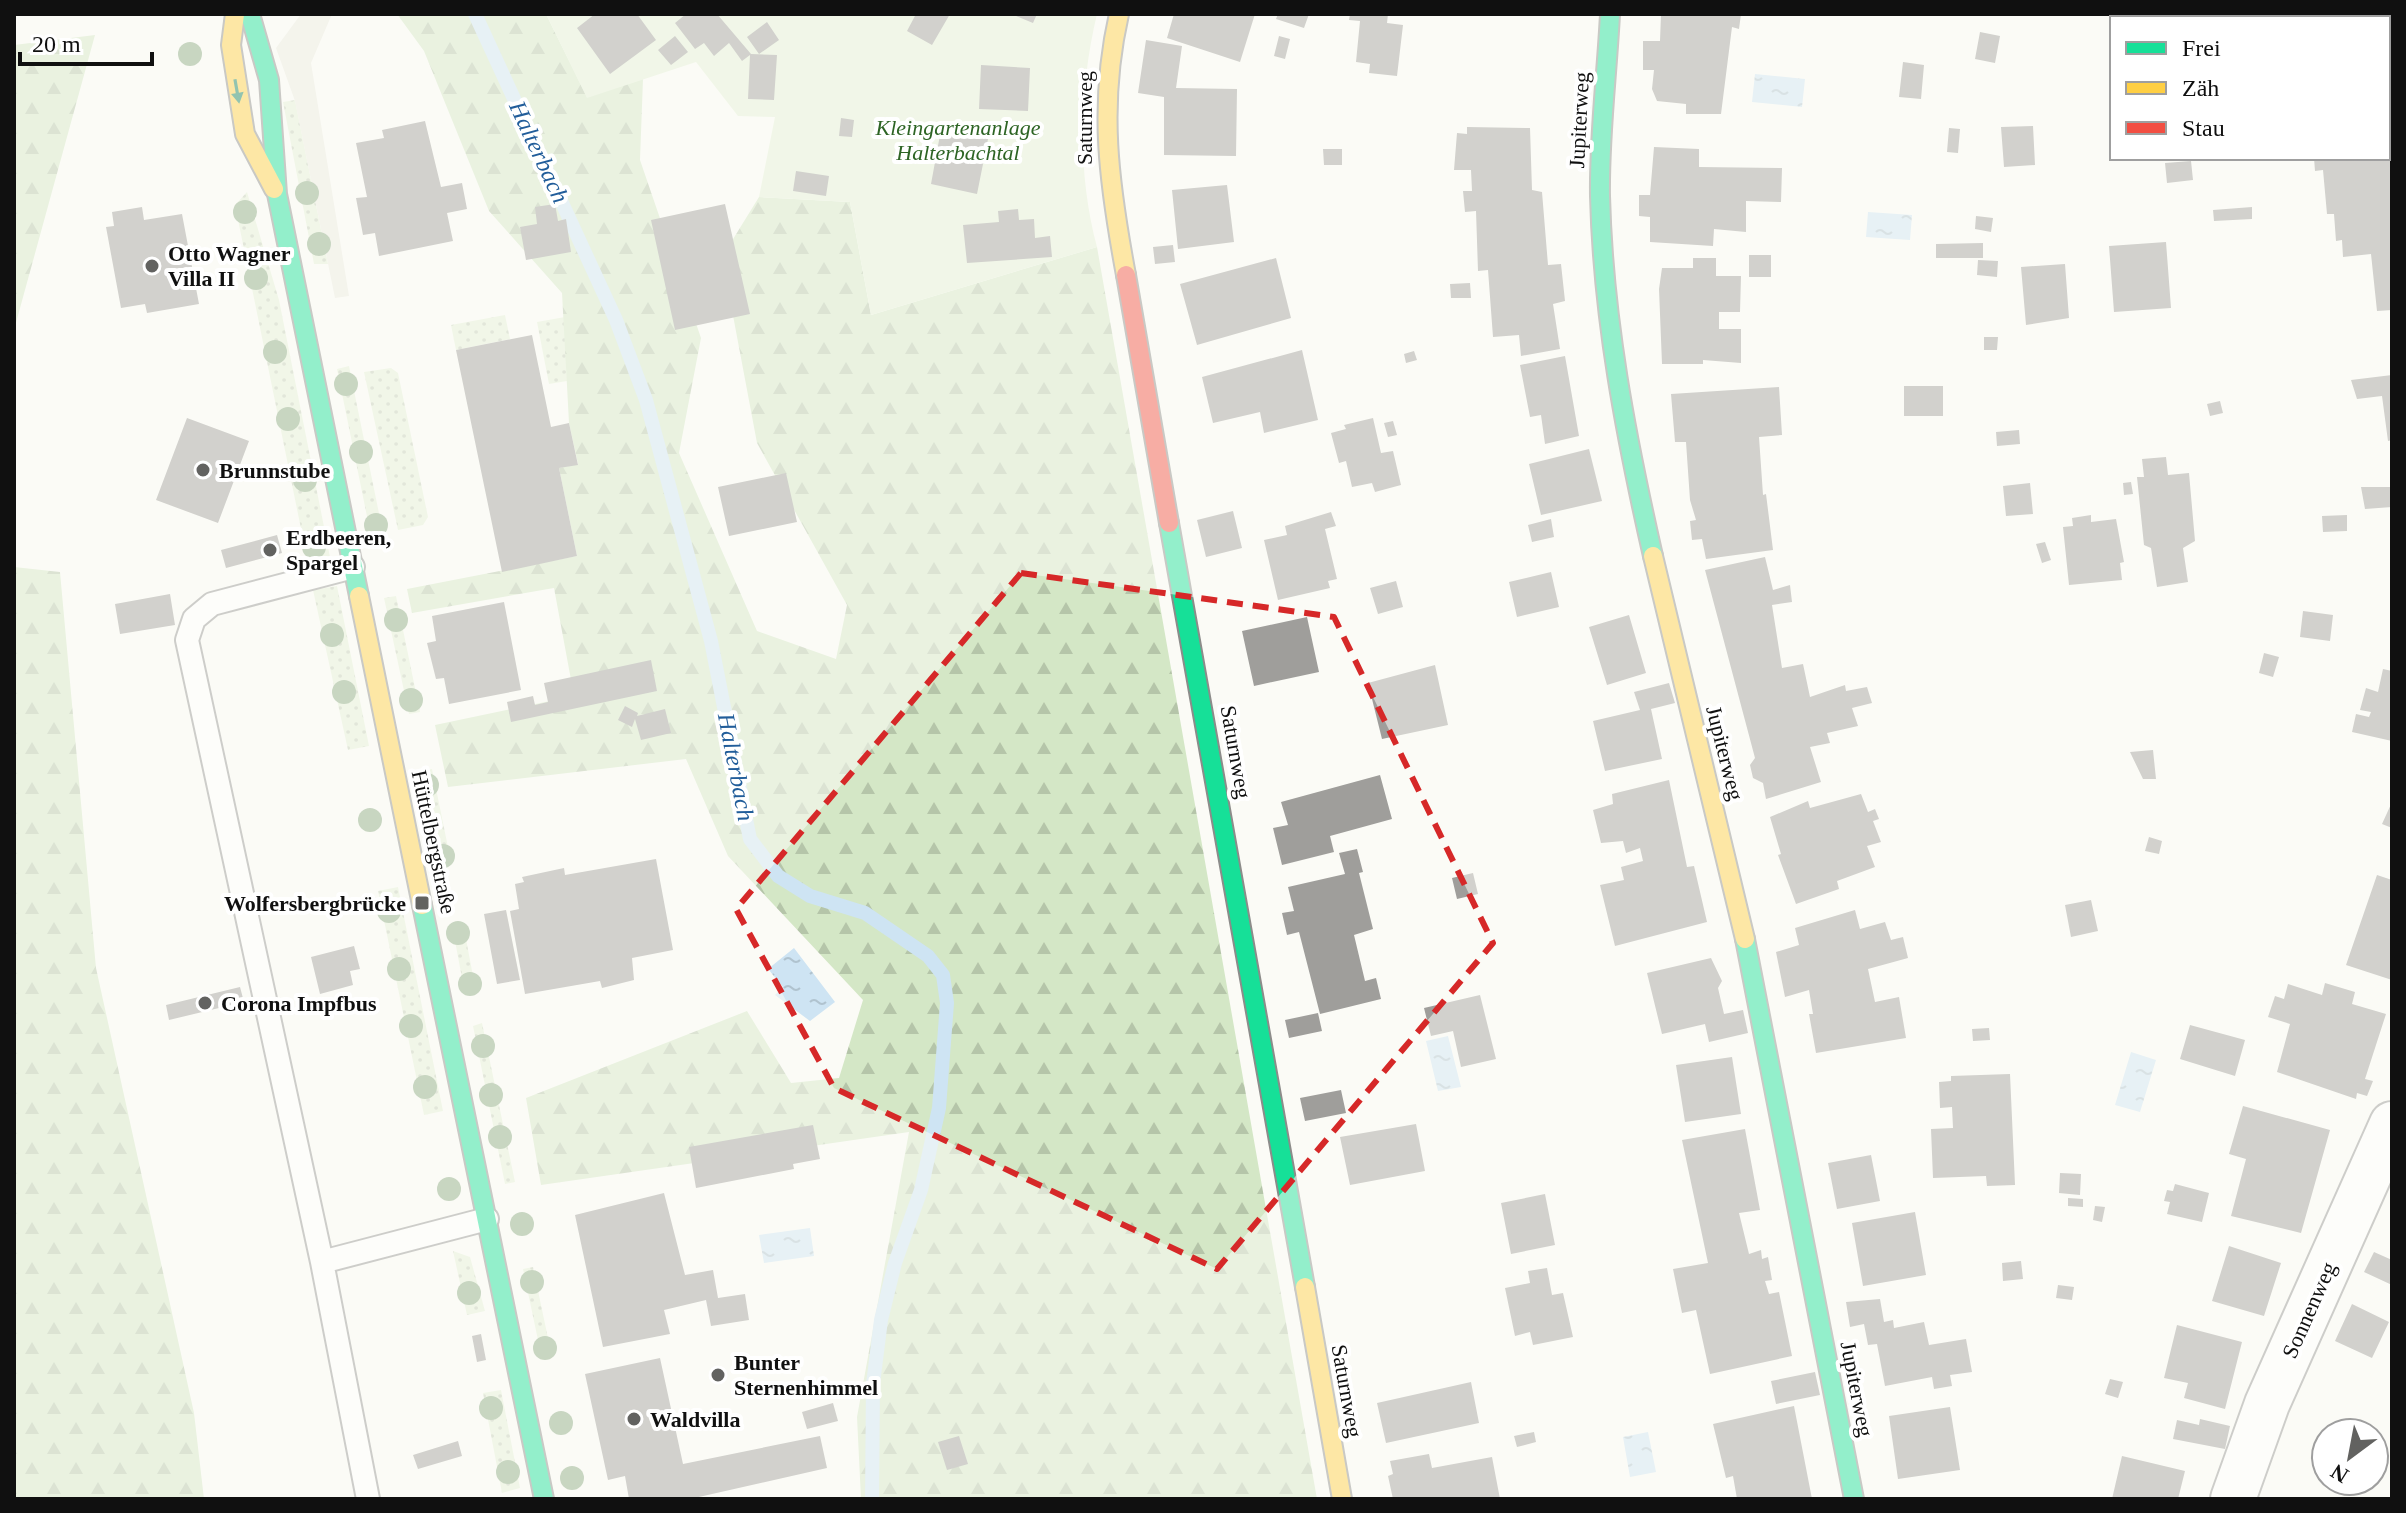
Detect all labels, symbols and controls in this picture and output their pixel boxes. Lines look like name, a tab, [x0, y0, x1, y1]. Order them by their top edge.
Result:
scale bar	[20, 16, 152, 66]
legend	[2110, 16, 2390, 160]
text: 20 m	[32, 31, 81, 57]
text: Frei	[2182, 35, 2221, 61]
street label: Saturnweg	[1072, 71, 1097, 165]
street label: Jupiterweg	[1564, 71, 1594, 169]
text: Zäh	[2182, 75, 2219, 101]
one-way arrow	[231, 79, 243, 104]
water label: Halterbach	[504, 96, 574, 207]
park label: Kleingartenanlage Halterbachtal	[875, 115, 1041, 165]
text: Stau	[2182, 115, 2225, 141]
place label: Otto Wagner Villa II	[168, 241, 291, 291]
marker: Otto Wagner Villa II	[143, 257, 161, 275]
place label: Brunnstube	[219, 458, 331, 483]
marker: Brunnstube	[194, 461, 212, 479]
place label: Erdbeeren, Spargel	[286, 525, 391, 575]
marker: Erdbeeren, Spargel	[261, 541, 279, 559]
street label: Saturnweg	[1216, 703, 1256, 801]
street label: Jupiterweg	[1701, 703, 1749, 803]
water label: Halterbach	[713, 710, 759, 823]
street label: Hüttelbergstraße	[407, 768, 461, 916]
place label: Wolfersbergbrücke	[224, 891, 406, 916]
marker: Wolfersbergbrücke	[413, 894, 431, 912]
place label: Corona Impfbus	[221, 991, 377, 1016]
marker: Corona Impfbus	[196, 994, 214, 1012]
street label: Sonnenweg	[2277, 1258, 2341, 1362]
street label: Jupiterweg	[1836, 1339, 1878, 1439]
street label: Saturnweg	[1327, 1342, 1367, 1440]
place label: Bunter Sternenhimmel	[734, 1350, 878, 1400]
marker: Bunter Sternenhimmel	[709, 1366, 727, 1384]
place label: Waldvilla	[650, 1407, 740, 1432]
marker: Waldvilla	[625, 1410, 643, 1428]
north arrow	[2310, 1417, 2390, 1497]
text: N	[2326, 1459, 2353, 1488]

